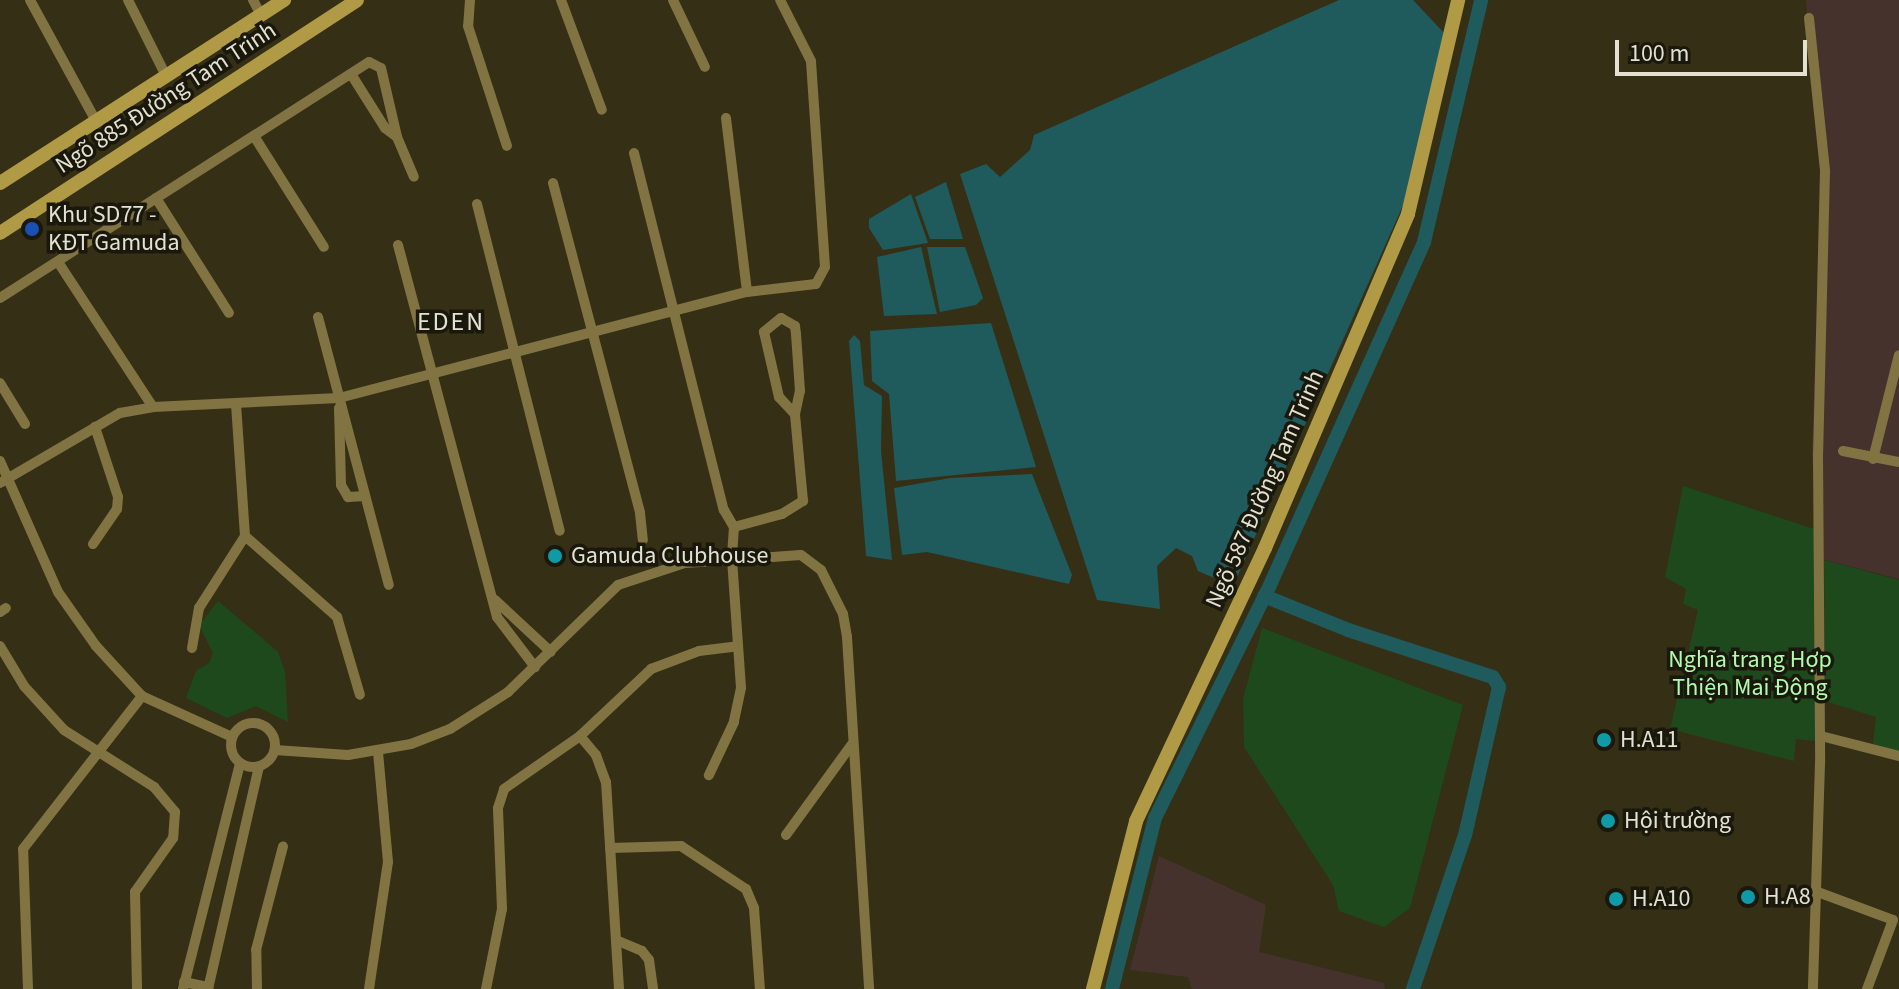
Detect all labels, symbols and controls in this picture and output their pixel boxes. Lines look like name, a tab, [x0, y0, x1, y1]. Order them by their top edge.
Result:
street label: Ngõ 885 Đường Tam Trinh	[50, 16, 282, 180]
scale bar	[1619, 24, 1811, 74]
text: 100 m	[1629, 36, 1689, 71]
place label: Khu SD77 - KĐT Gamuda	[48, 201, 180, 257]
marker: Khu SD77 - KĐT Gamuda	[23, 220, 41, 238]
district label: EDEN	[417, 306, 485, 338]
street label: Ngõ 587 Đường Tam Trinh	[1200, 366, 1330, 612]
place label: Gamuda Clubhouse	[571, 542, 768, 570]
marker: Gamuda Clubhouse	[546, 547, 564, 565]
park label: Nghĩa trang Hợp Thiện Mai Động	[1668, 646, 1832, 702]
place label: H.A11	[1620, 726, 1679, 754]
marker: H.A11	[1595, 731, 1613, 749]
place label: Hội trường	[1624, 807, 1731, 835]
marker: Hội trường	[1599, 812, 1617, 830]
place label: H.A8	[1764, 883, 1811, 911]
place label: H.A10	[1632, 885, 1691, 913]
marker: H.A8	[1739, 888, 1757, 906]
marker: H.A10	[1607, 890, 1625, 908]

